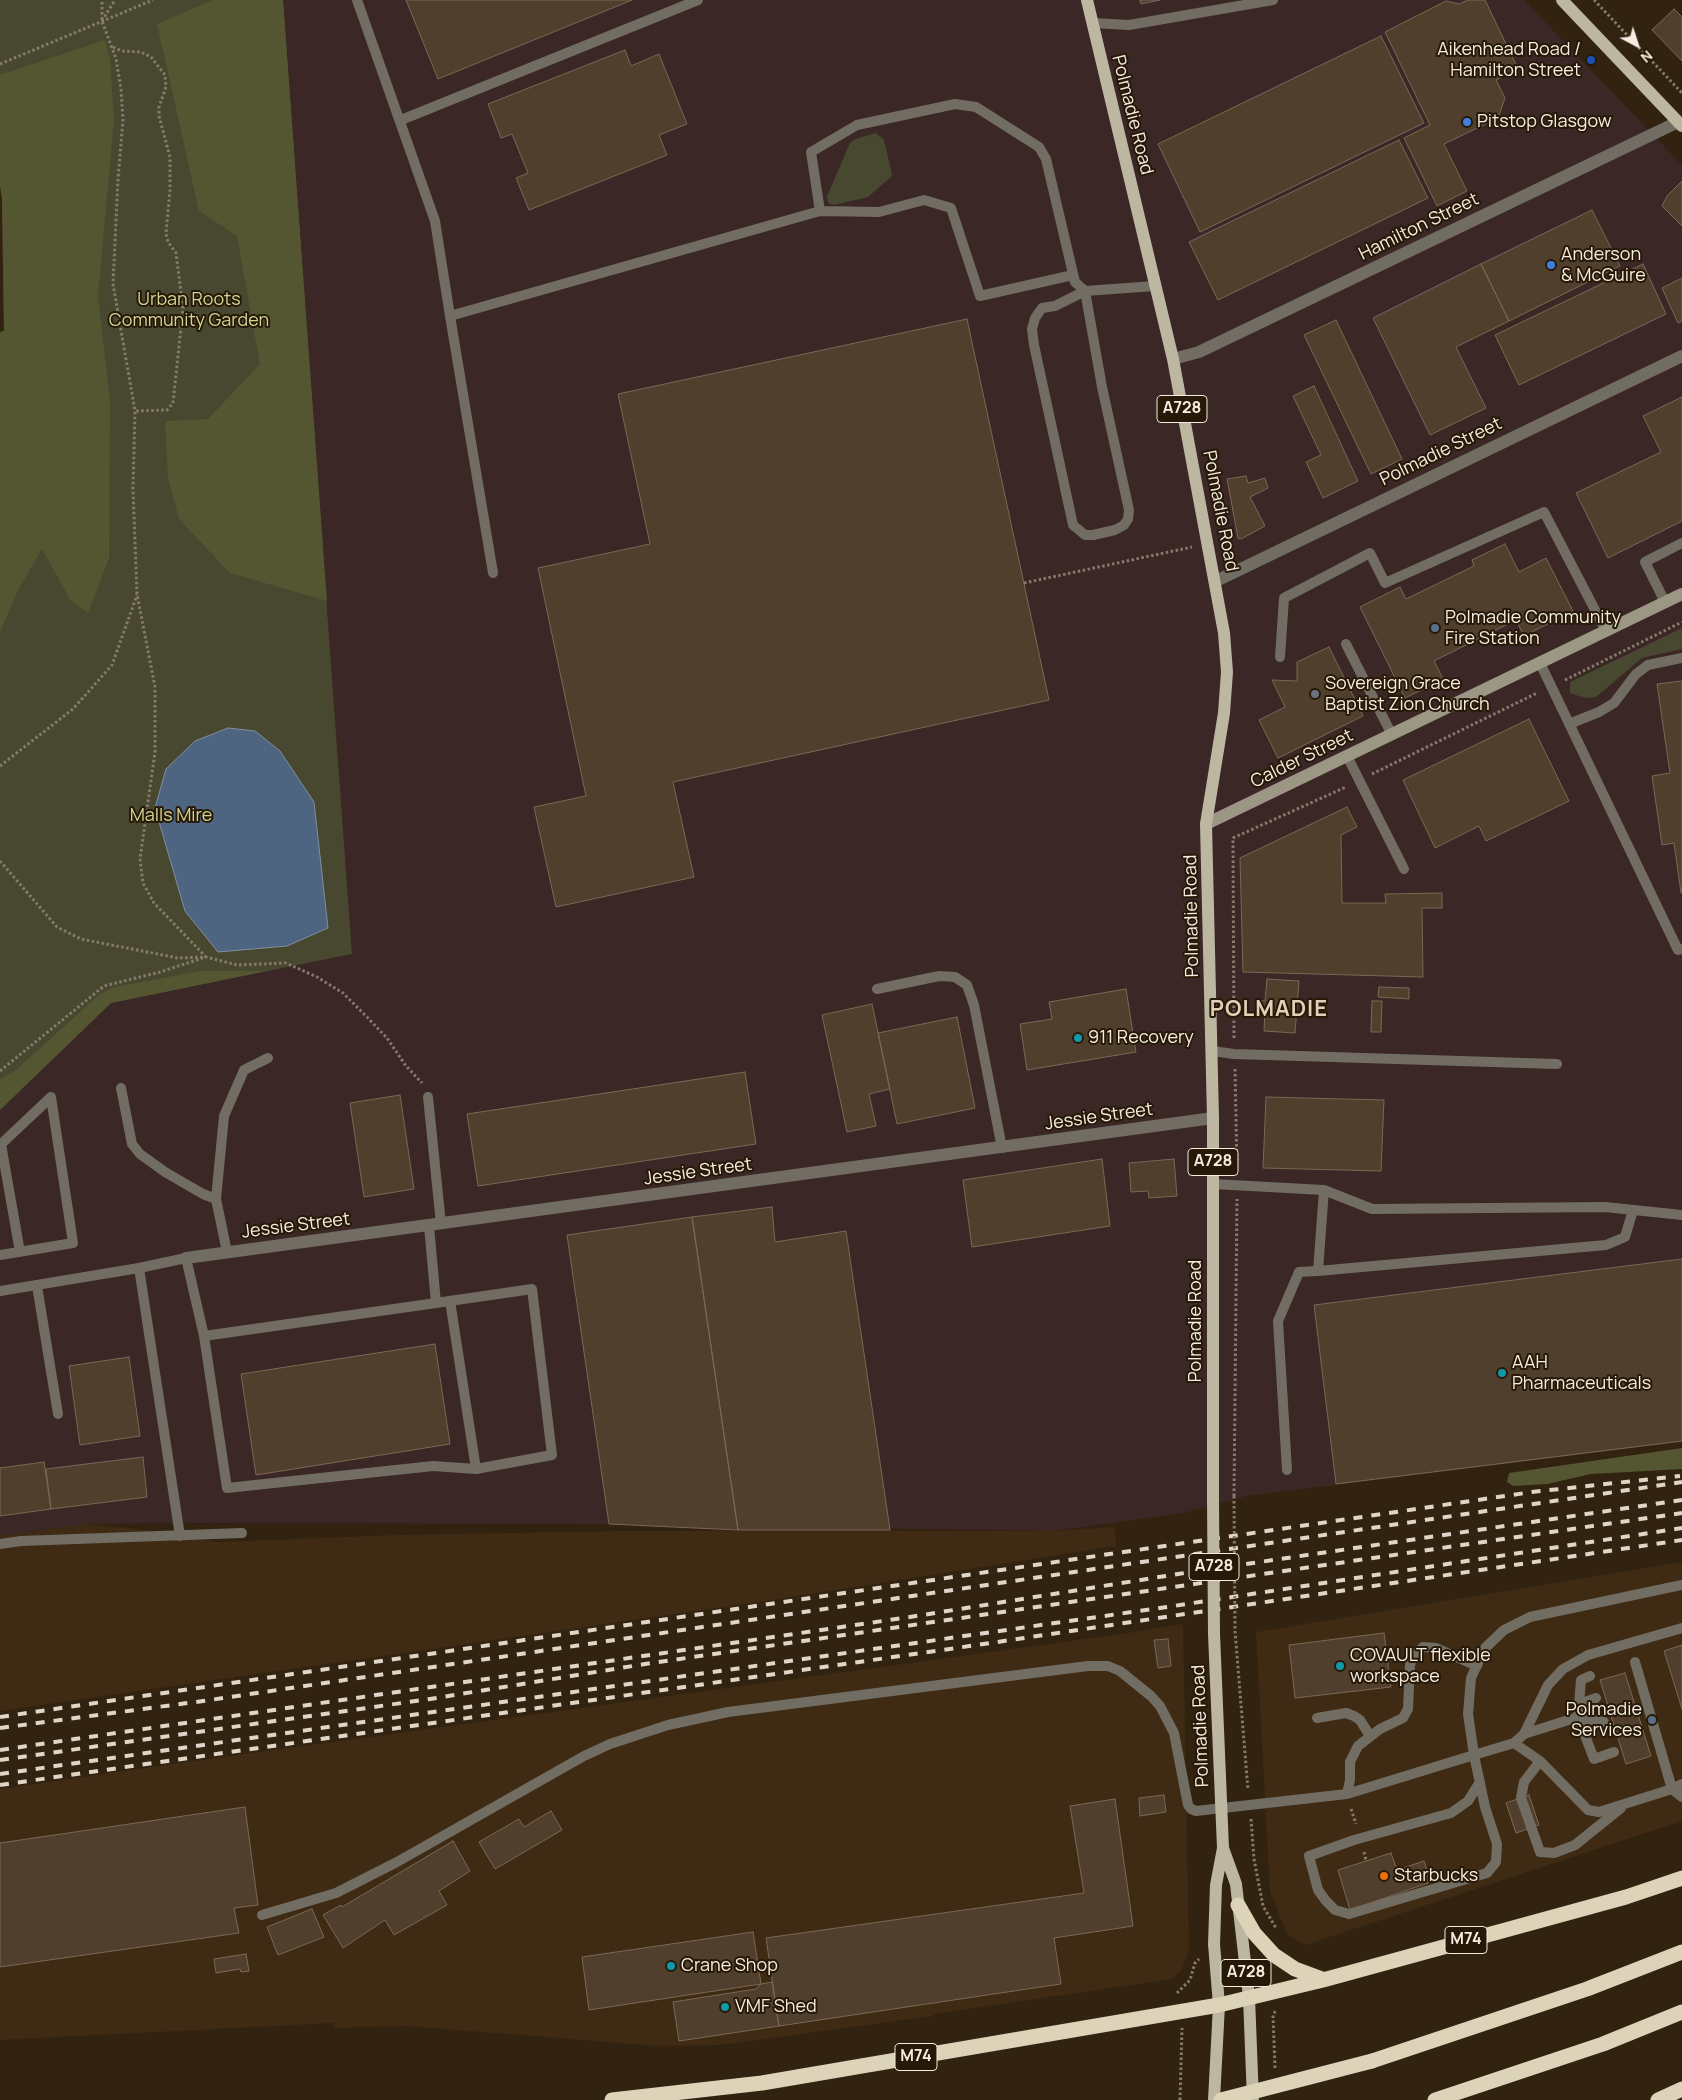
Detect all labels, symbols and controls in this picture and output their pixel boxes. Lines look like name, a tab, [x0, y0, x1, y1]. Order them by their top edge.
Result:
north arrow	[1612, 20, 1662, 70]
place label: Aikenhead Road / Hamilton Street	[1437, 39, 1581, 82]
text: N	[1637, 46, 1657, 67]
street label: Polmadie Road	[1107, 53, 1157, 177]
marker: Aikenhead Road / Hamilton Street	[1585, 54, 1597, 66]
place label: Pitstop Glasgow	[1477, 111, 1612, 133]
marker: Pitstop Glasgow	[1461, 116, 1473, 128]
street label: Hamilton Street	[1356, 189, 1482, 265]
place label: Anderson & McGuire	[1561, 244, 1646, 286]
marker: Anderson & McGuire	[1545, 259, 1557, 271]
park label: Urban Roots Community Garden	[109, 289, 269, 332]
road number: A728	[1157, 396, 1207, 422]
street label: Polmadie Street	[1377, 413, 1505, 491]
street label: Polmadie Road	[1198, 449, 1242, 573]
place label: Polmadie Community Fire Station	[1445, 607, 1621, 650]
marker: Polmadie Community Fire Station	[1429, 622, 1441, 634]
place label: Sovereign Grace Baptist Zion Church	[1325, 673, 1490, 716]
marker: Sovereign Grace Baptist Zion Church	[1309, 688, 1321, 700]
street label: Calder Street	[1247, 725, 1357, 793]
park label: Malls Mire	[130, 805, 212, 827]
street label: Polmadie Road	[1180, 855, 1204, 977]
district label: POLMADIE	[1209, 997, 1329, 1023]
place label: 911 Recovery	[1088, 1027, 1194, 1049]
marker: 911 Recovery	[1072, 1032, 1084, 1044]
street label: Jessie Street	[1044, 1099, 1154, 1135]
road number: A728	[1188, 1148, 1238, 1176]
street label: Jessie Street	[643, 1154, 753, 1190]
street label: Jessie Street	[241, 1209, 351, 1243]
street label: Polmadie Road	[1185, 1260, 1207, 1382]
place label: AAH Pharmaceuticals	[1512, 1352, 1651, 1395]
marker: AAH Pharmaceuticals	[1496, 1367, 1508, 1379]
road number: A728	[1189, 1554, 1239, 1580]
place label: COVAULT flexible workspace	[1350, 1645, 1491, 1688]
marker: COVAULT flexible workspace	[1334, 1660, 1346, 1672]
street label: Polmadie Road	[1188, 1664, 1214, 1788]
place label: Polmadie Services	[1566, 1699, 1642, 1742]
marker: Polmadie Services	[1646, 1714, 1658, 1726]
place label: Starbucks	[1394, 1865, 1478, 1887]
marker: Starbucks	[1378, 1870, 1390, 1882]
road number: M74	[1445, 1926, 1487, 1954]
place label: Crane Shop	[681, 1955, 778, 1977]
marker: Crane Shop	[665, 1960, 677, 1972]
road number: A728	[1221, 1960, 1271, 1986]
place label: VMF Shed	[735, 1996, 817, 2018]
marker: VMF Shed	[719, 2001, 731, 2013]
road number: M74	[895, 2044, 937, 2070]

